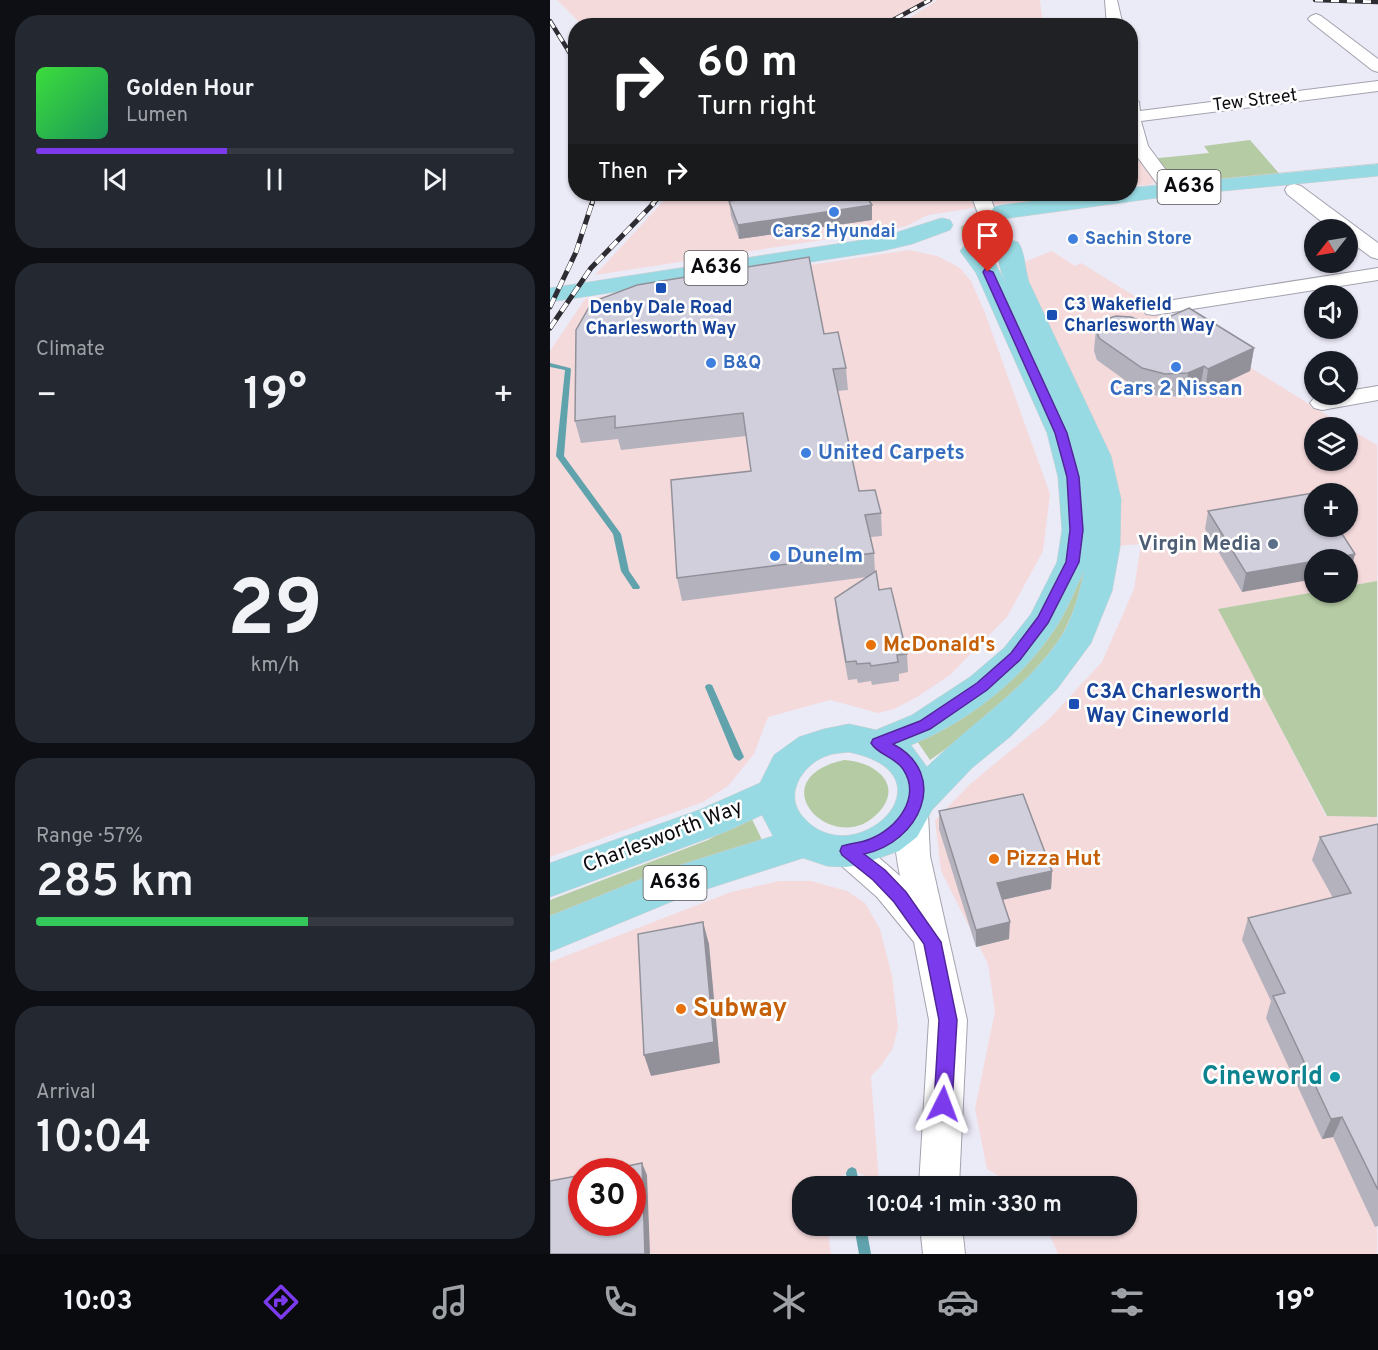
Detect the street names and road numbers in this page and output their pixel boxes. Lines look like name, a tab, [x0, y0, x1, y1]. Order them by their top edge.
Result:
street label: Tew Street	[1211, 84, 1299, 118]
road number: A636	[1158, 170, 1220, 204]
road number: A636	[684, 251, 748, 285]
street label: Charlesworth Way	[579, 794, 747, 880]
road number: A636	[644, 866, 706, 900]

